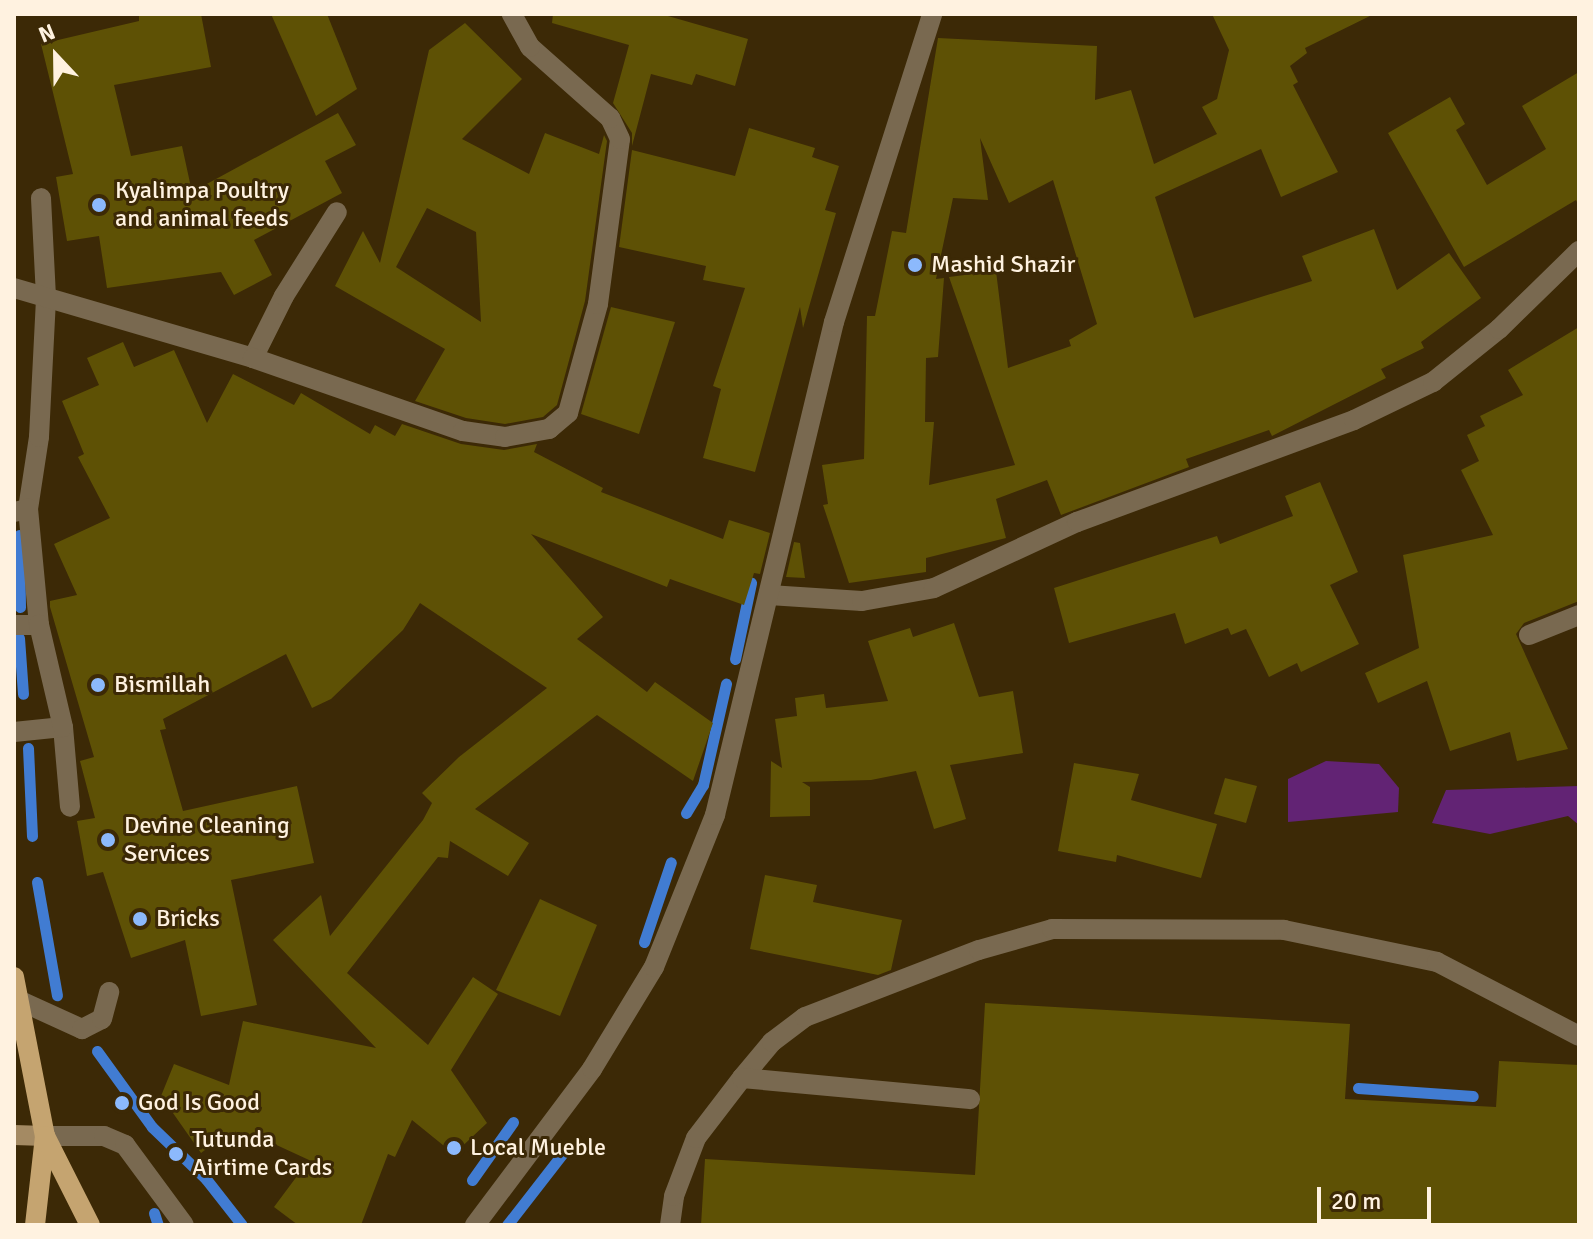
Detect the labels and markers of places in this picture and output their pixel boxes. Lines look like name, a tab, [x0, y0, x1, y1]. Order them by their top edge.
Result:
place label: Kyalimpa Poultry and animal feeds	[115, 177, 289, 233]
marker: Kyalimpa Poultry and animal feeds	[90, 196, 108, 214]
place label: Mashid Shazir	[931, 251, 1075, 279]
marker: Mashid Shazir	[906, 256, 924, 274]
place label: Bismillah	[114, 671, 210, 699]
marker: Bismillah	[89, 676, 107, 694]
place label: Devine Cleaning Services	[124, 812, 290, 868]
marker: Devine Cleaning Services	[99, 831, 117, 849]
place label: Bricks	[156, 905, 220, 933]
marker: Bricks	[131, 910, 149, 928]
place label: God Is Good	[138, 1089, 260, 1117]
marker: God Is Good	[113, 1094, 131, 1112]
place label: Tutunda Airtime Cards	[192, 1126, 332, 1182]
place label: Local Mueble	[470, 1134, 606, 1162]
marker: Local Mueble	[445, 1139, 463, 1157]
marker: Tutunda Airtime Cards	[167, 1145, 185, 1163]

